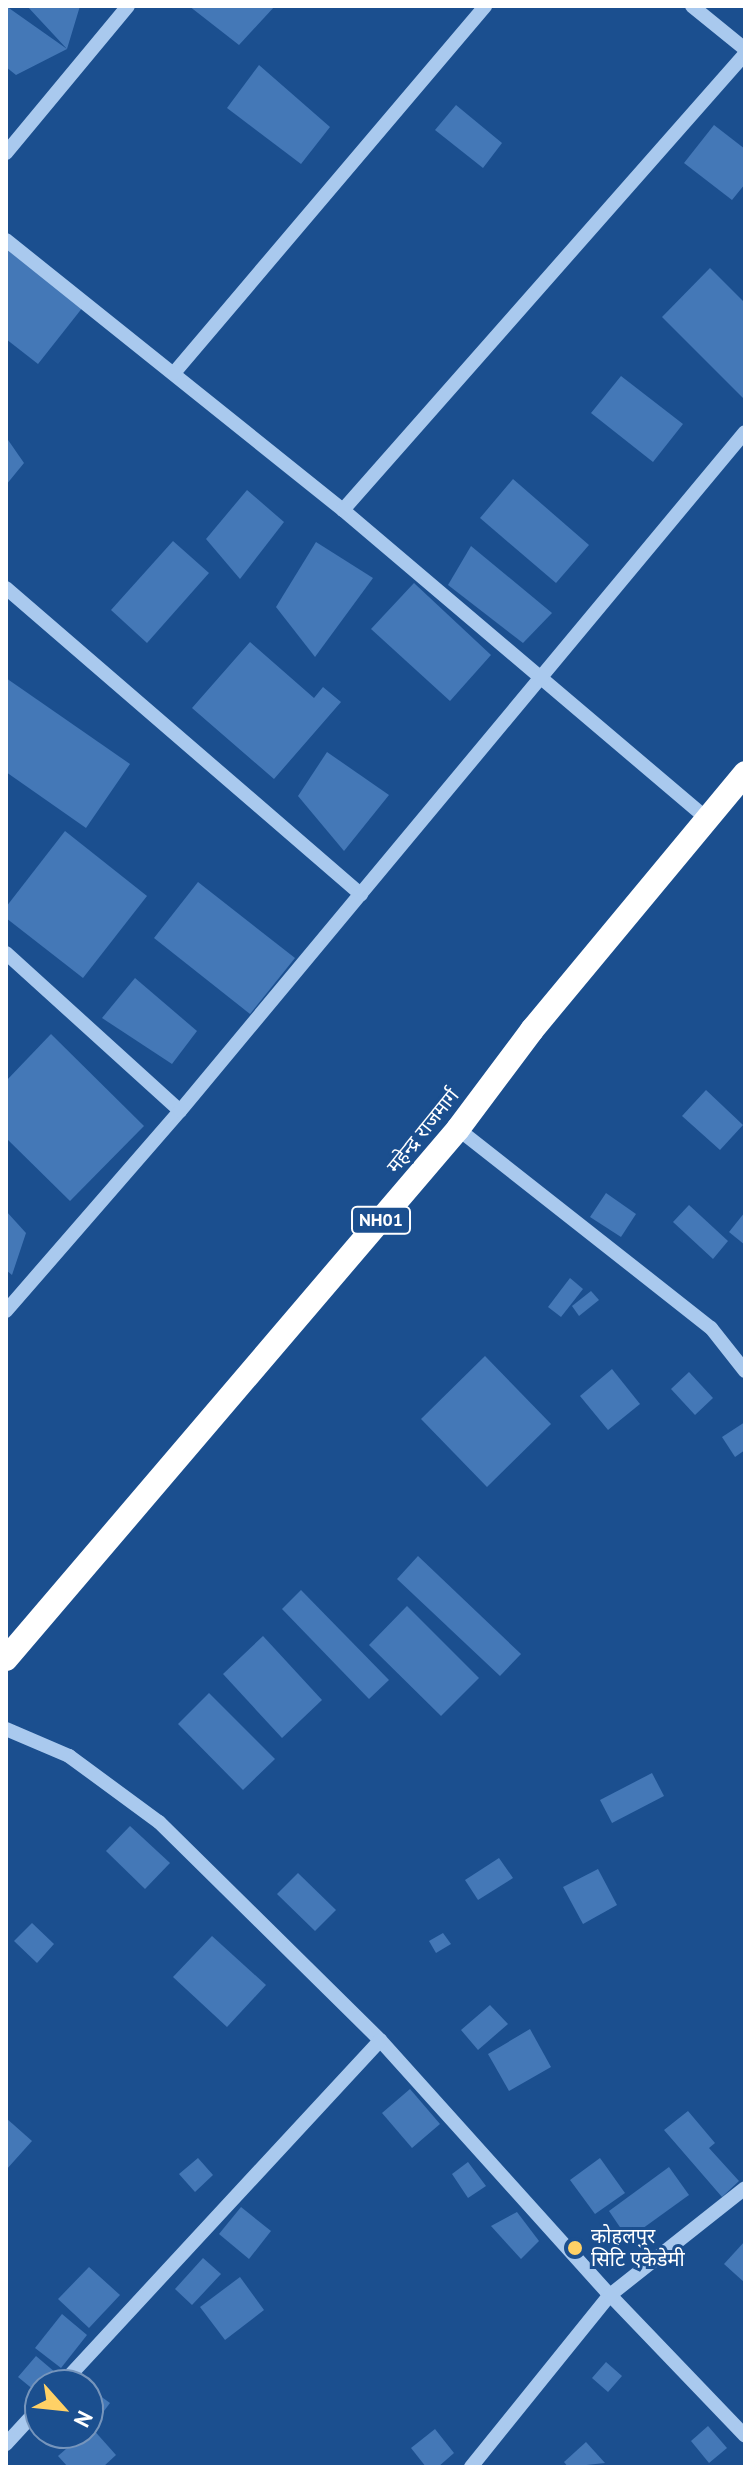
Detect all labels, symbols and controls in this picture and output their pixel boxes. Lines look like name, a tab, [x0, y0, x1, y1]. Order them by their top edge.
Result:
street label: महेन्द्र राजमार्ग	[382, 1084, 464, 1178]
road number: NH01	[351, 1206, 411, 1234]
place label: कोहलपुर सिटि एकेडेमी	[591, 2224, 685, 2271]
marker: कोहलपुर सिटि एकेडेमी	[566, 2239, 584, 2257]
north arrow	[24, 2369, 104, 2449]
text: N	[68, 2406, 99, 2432]

